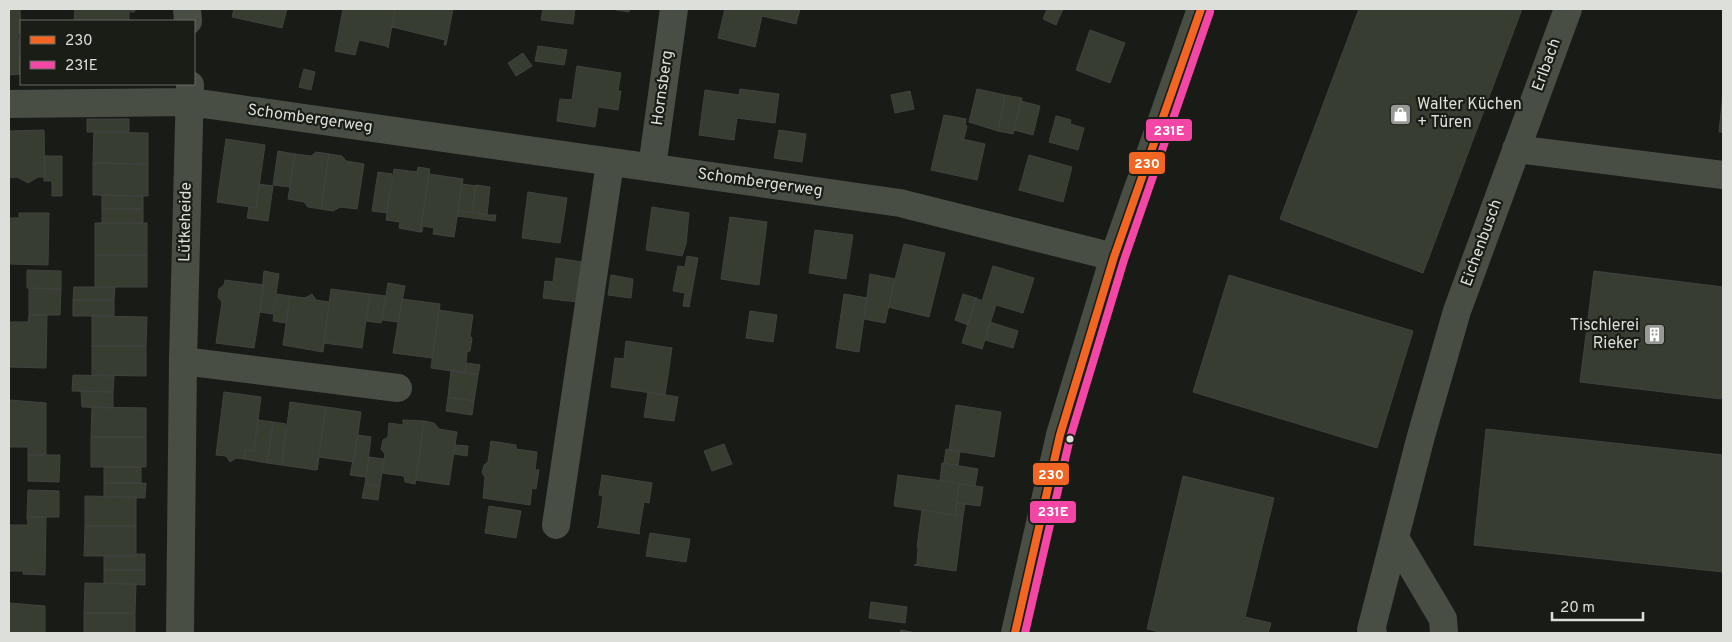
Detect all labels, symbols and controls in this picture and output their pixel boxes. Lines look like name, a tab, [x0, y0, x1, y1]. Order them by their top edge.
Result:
legend	[20, 20, 195, 85]
text: 230	[65, 32, 93, 51]
street label: Erlbach	[1528, 36, 1566, 94]
street label: Hornsberg	[648, 49, 678, 127]
text: 231E	[65, 57, 98, 76]
place label: Walter Küchen + Türen	[1417, 95, 1522, 133]
street label: Schombergerweg	[246, 100, 374, 138]
shop icon: Walter Küchen + Türen	[1389, 102, 1413, 126]
line badge: 231E	[1145, 118, 1193, 142]
text: 231E	[1153, 123, 1185, 140]
line badge: 230	[1128, 151, 1166, 175]
text: 230	[1134, 156, 1160, 173]
street label: Schombergerweg	[696, 164, 824, 202]
street label: Lütkeheide	[175, 182, 197, 262]
street label: Eichenbusch	[1457, 197, 1507, 289]
place label: Tischlerei Rieker	[1570, 316, 1639, 354]
building icon: Tischlerei Rieker	[1643, 323, 1667, 347]
unlabelled marker	[1065, 434, 1075, 444]
line badge: 230	[1032, 462, 1070, 486]
text: 230	[1038, 467, 1064, 484]
line badge: 231E	[1029, 500, 1077, 524]
text: 231E	[1037, 504, 1069, 521]
scale bar	[1552, 590, 1643, 622]
text: 20 m	[1560, 599, 1595, 618]

